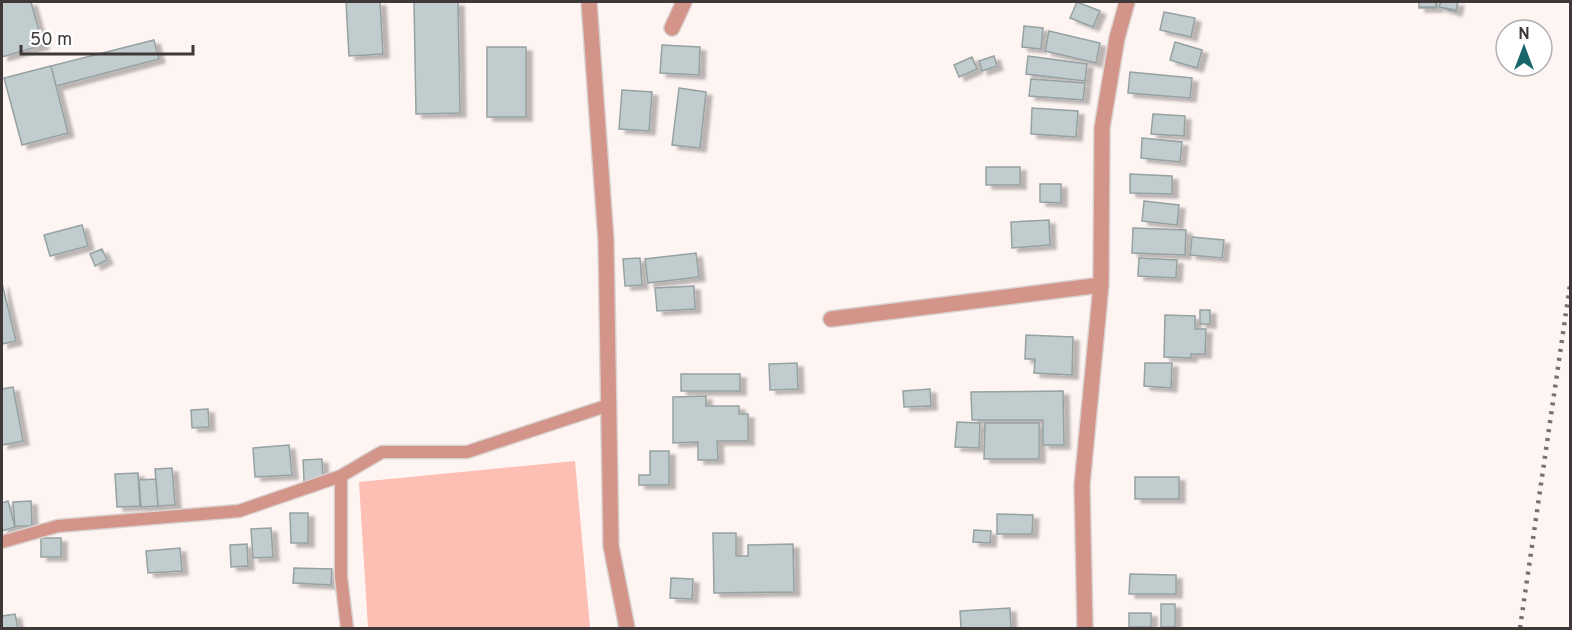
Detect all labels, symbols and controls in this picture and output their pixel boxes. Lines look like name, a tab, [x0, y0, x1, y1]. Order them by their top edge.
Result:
scale bar	[21, 18, 194, 56]
north arrow	[1494, 18, 1554, 78]
text: N	[1518, 25, 1530, 45]
text: 50 m	[30, 29, 72, 52]

